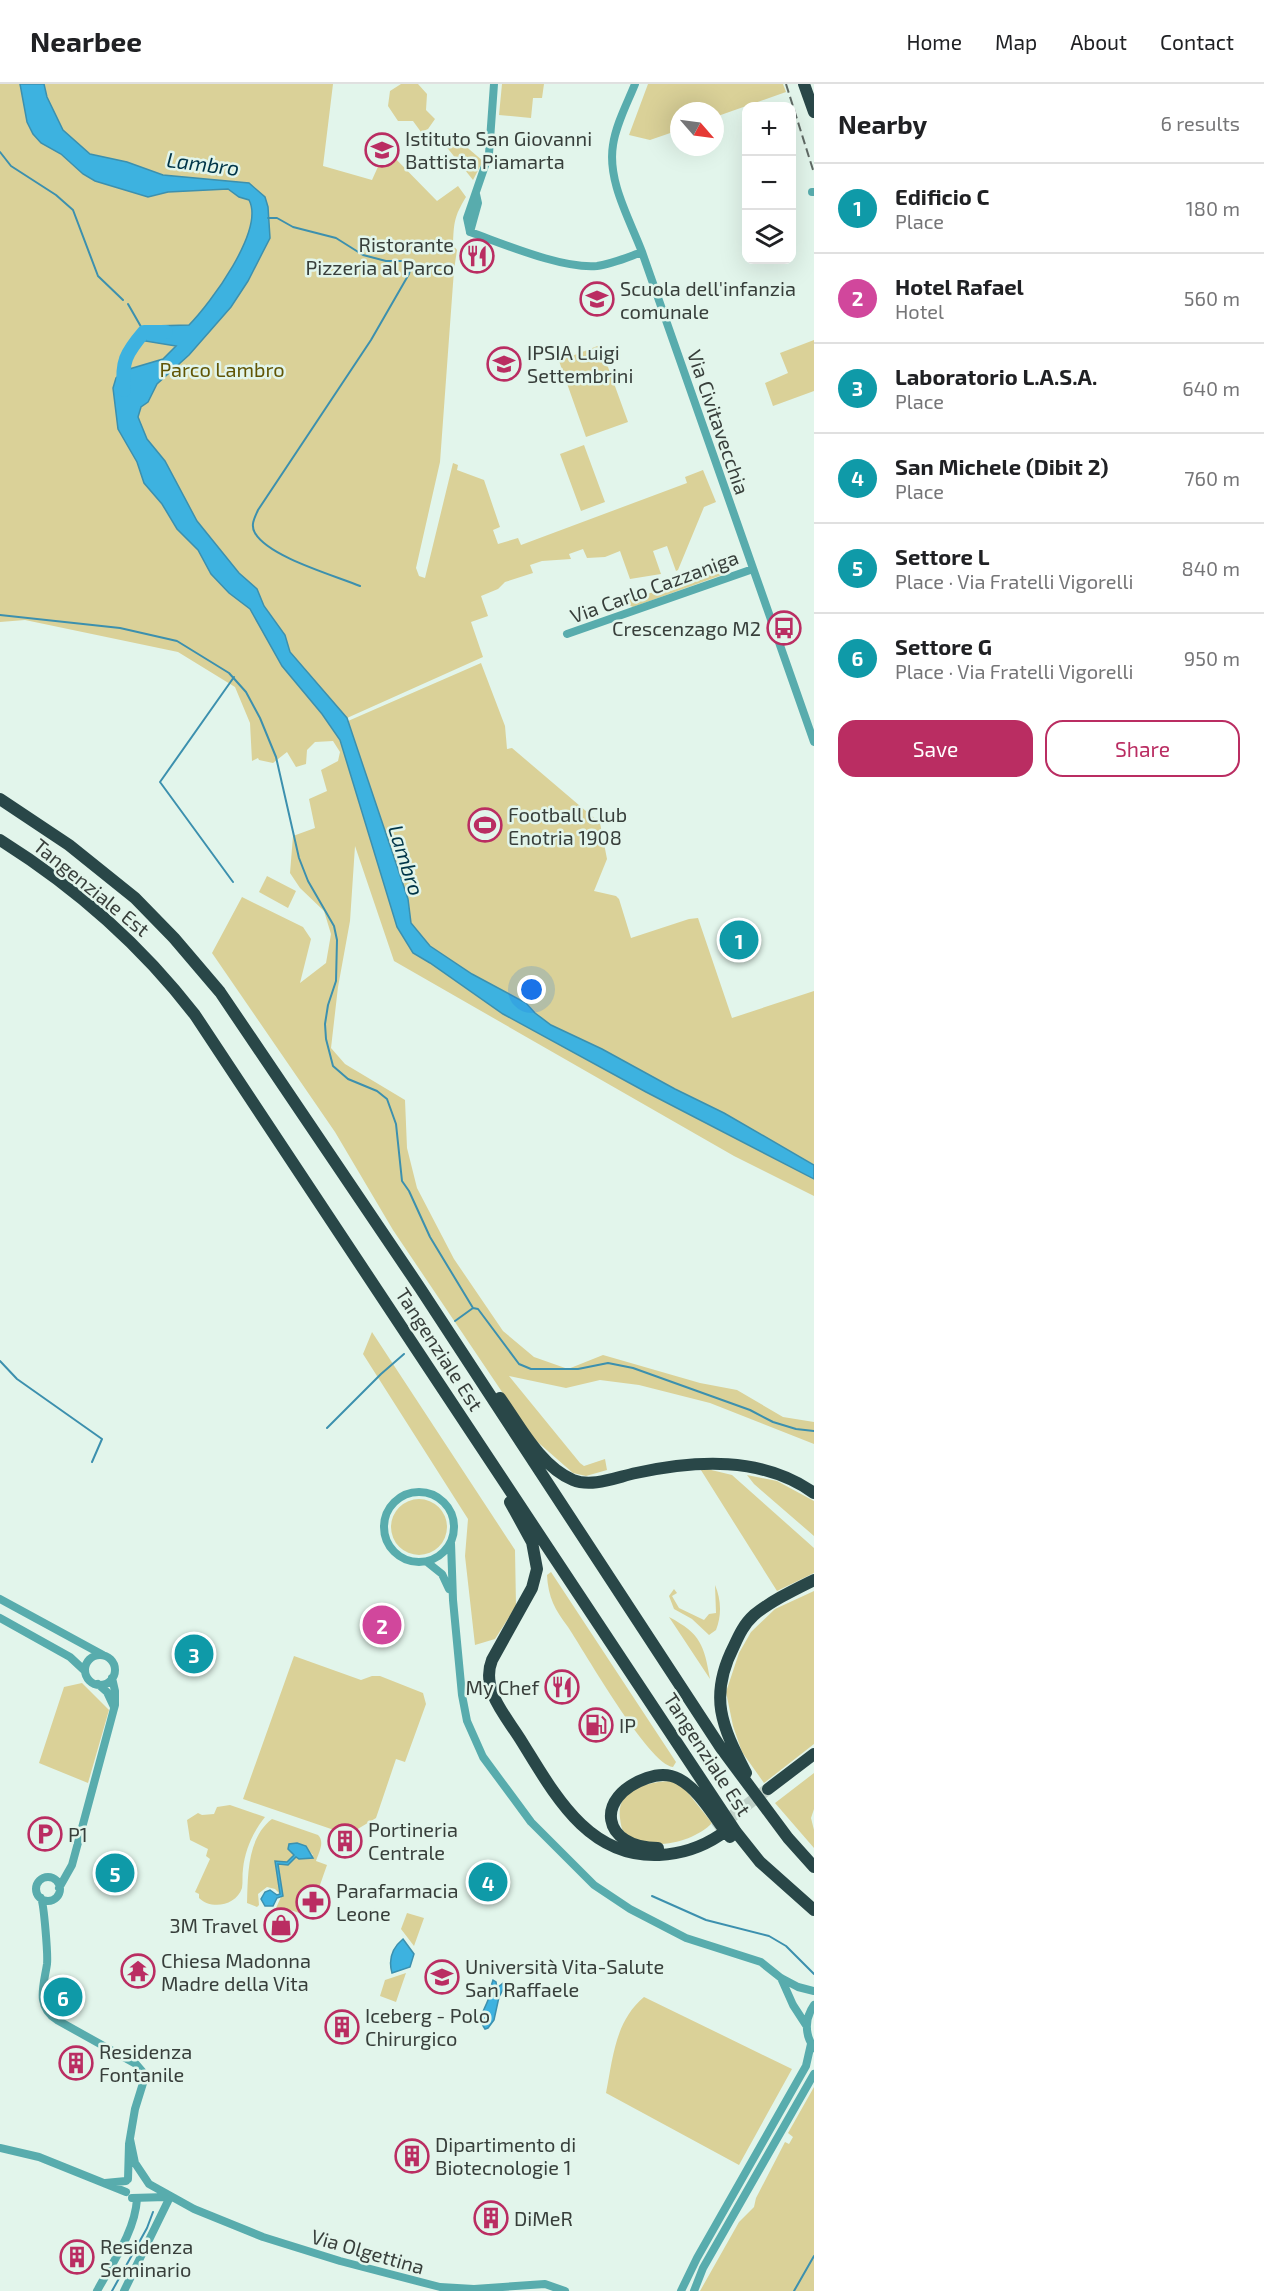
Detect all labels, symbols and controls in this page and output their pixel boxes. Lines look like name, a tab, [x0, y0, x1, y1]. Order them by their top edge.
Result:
text: Nearbee	[30, 24, 142, 58]
text: Home	[906, 29, 962, 54]
text: Map	[995, 29, 1037, 54]
text: About	[1070, 29, 1127, 54]
text: Contact	[1160, 29, 1234, 54]
north arrow	[670, 102, 724, 156]
map controls	[742, 102, 796, 264]
button: +	[742, 102, 796, 156]
text: Nearby	[838, 108, 927, 139]
text: 6 results	[1160, 111, 1240, 135]
place label: Istituto San Giovanni Battista Piamarta	[405, 126, 592, 173]
school or university icon: Istituto San Giovanni Battista Piamarta	[364, 132, 400, 168]
water label: Lambro	[165, 146, 241, 180]
button: −	[742, 156, 796, 210]
text: Edificio C	[895, 183, 990, 209]
text: 1	[853, 196, 862, 220]
text: 180 m	[1186, 196, 1240, 220]
text: Place	[895, 209, 944, 233]
button: layers	[742, 210, 796, 264]
place label: Ristorante Pizzeria al Parco	[305, 232, 454, 279]
restaurant icon: Ristorante Pizzeria al Parco	[459, 238, 495, 274]
text: Hotel Rafael	[895, 273, 1024, 299]
place label: Scuola dell'infanzia comunale	[620, 276, 796, 323]
school or university icon: Scuola dell'infanzia comunale	[579, 281, 615, 317]
text: 2	[852, 286, 863, 310]
text: 560 m	[1184, 286, 1240, 310]
text: Hotel	[895, 299, 944, 323]
place label: IPSIA Luigi Settembrini	[527, 340, 633, 387]
school or university icon: IPSIA Luigi Settembrini	[486, 346, 522, 382]
street label: Via Civitavecchia	[683, 347, 755, 497]
park label: Parco Lambro	[159, 357, 285, 381]
text: Laboratorio L.A.S.A.	[895, 363, 1097, 389]
text: 3	[852, 376, 863, 400]
text: 640 m	[1182, 376, 1240, 400]
text: Place	[895, 389, 944, 413]
text: San Michele (Dibit 2)	[895, 453, 1108, 479]
text: 4	[851, 466, 864, 490]
text: 760 m	[1184, 466, 1240, 490]
text: Place	[895, 479, 944, 503]
text: Settore L	[895, 543, 989, 569]
street label: Via Carlo Cazzaniga	[567, 544, 741, 628]
text: 5	[852, 556, 863, 580]
text: 840 m	[1182, 556, 1240, 580]
text: Place · Via Fratelli Vigorelli	[895, 569, 1133, 593]
bus stop icon: Crescenzago M2	[766, 610, 802, 646]
place label: Crescenzago M2	[612, 616, 761, 640]
text: Settore G	[895, 633, 992, 659]
text: 6	[852, 646, 863, 670]
text: 950 m	[1184, 646, 1240, 670]
text: Place · Via Fratelli Vigorelli	[895, 659, 1133, 683]
button: Save	[838, 720, 1033, 777]
button: Share	[1045, 720, 1240, 777]
place label: Football Club Enotria 1908	[508, 802, 627, 849]
sports icon: Football Club Enotria 1908	[467, 807, 503, 843]
water label: Lambro	[384, 821, 430, 899]
street label: Tangenziale Est	[29, 833, 155, 941]
pin: 1	[720, 918, 758, 962]
your location	[517, 975, 546, 1004]
street label: Tangenziale Est	[391, 1283, 489, 1415]
pin: 2	[362, 1602, 401, 1648]
pin: 3	[174, 1632, 214, 1676]
restaurant icon: My Chef	[544, 1669, 580, 1705]
place label: My Chef	[466, 1675, 539, 1699]
street label: Tangenziale Est	[659, 1688, 757, 1820]
fuel station icon: IP	[578, 1707, 614, 1743]
place label: IP	[619, 1713, 636, 1737]
parking icon: P1	[27, 1816, 63, 1852]
place label: Portineria Centrale	[368, 1817, 458, 1864]
place label: P1	[68, 1822, 88, 1846]
building icon: Portineria Centrale	[327, 1823, 363, 1859]
pin: 5	[96, 1850, 134, 1896]
pin: 4	[468, 1860, 508, 1904]
place label: Parafarmacia Leone	[336, 1878, 459, 1925]
pharmacy icon: Parafarmacia Leone	[295, 1884, 331, 1920]
shop icon: 3M Travel	[263, 1907, 299, 1943]
place label: 3M Travel	[169, 1913, 258, 1937]
place label: Chiesa Madonna Madre della Vita	[161, 1948, 311, 1995]
temple icon: Chiesa Madonna Madre della Vita	[120, 1953, 156, 1989]
place label: Università Vita-Salute San Raffaele	[465, 1954, 664, 2001]
school or university icon: Università Vita-Salute San Raffaele	[424, 1959, 460, 1995]
pin: 6	[44, 1974, 82, 2020]
place label: Iceberg - Polo Chirurgico	[365, 2003, 490, 2050]
building icon: Iceberg - Polo Chirurgico	[324, 2009, 360, 2045]
place label: Residenza Fontanile	[99, 2039, 192, 2086]
building icon: Residenza Fontanile	[58, 2045, 94, 2081]
place label: Dipartimento di Biotecnologie 1	[435, 2132, 576, 2179]
building icon: Dipartimento di Biotecnologie 1	[394, 2138, 430, 2174]
building icon: DiMeR	[473, 2200, 509, 2236]
place label: DiMeR	[514, 2206, 573, 2230]
street label: Via Olgettina	[309, 2223, 427, 2279]
place label: Residenza Seminario	[100, 2234, 193, 2281]
building icon: Residenza Seminario	[59, 2239, 95, 2275]

